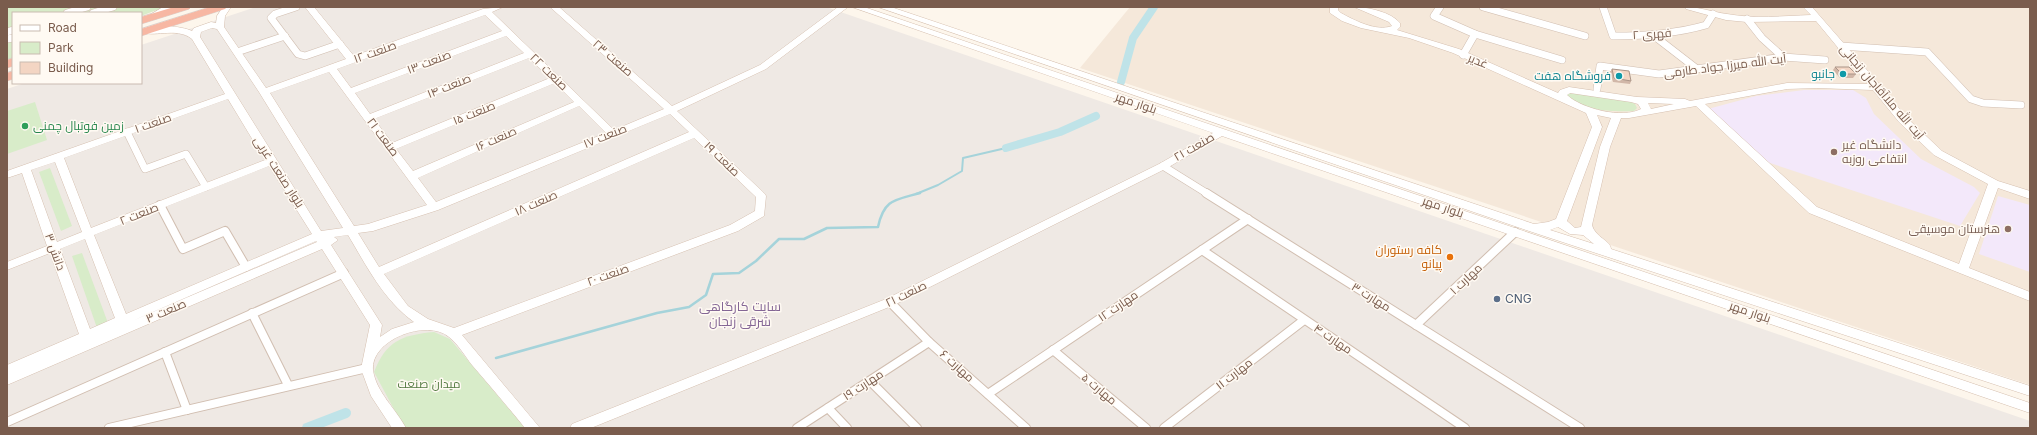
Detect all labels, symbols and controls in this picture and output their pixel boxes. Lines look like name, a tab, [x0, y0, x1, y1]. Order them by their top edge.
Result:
legend	[12, 12, 142, 84]
text: Road	[48, 20, 77, 35]
street label: فهری ۲	[1632, 25, 1672, 42]
street label: صنعت ۲۳	[590, 36, 637, 79]
street label: صنعت ۱۲	[351, 37, 398, 66]
text: Park	[48, 40, 74, 55]
street label: آیت الله ملاآقاجان زنجانی	[1837, 41, 1928, 143]
street label: صنعت ۱۳	[405, 46, 453, 77]
street label: غدیر	[1465, 49, 1490, 71]
street label: صنعت ۲۲	[527, 50, 571, 93]
street label: آیت الله میرزا جواد طارمی	[1663, 50, 1788, 80]
text: Building	[48, 60, 93, 75]
place label: جانبو	[1811, 66, 1835, 81]
place label: فروشگاه هفت	[1534, 68, 1611, 83]
marker: جانبو	[1838, 69, 1848, 79]
street label: صنعت ۱۴	[425, 70, 473, 101]
marker: فروشگاه هفت	[1614, 71, 1624, 81]
street label: بلوار مهر	[1113, 88, 1159, 117]
street label: صنعت ۱۵	[450, 97, 497, 128]
street label: صنعت ۱	[132, 109, 173, 136]
street label: صنعت ۲۱	[364, 115, 403, 159]
place label: زمین فوتبال چمنی	[33, 118, 124, 135]
street label: صنعت ۱۷	[581, 120, 629, 151]
marker: زمین فوتبال چمنی	[20, 121, 30, 131]
street label: صنعت ۱۶	[473, 123, 519, 154]
street label: صنعت ۲۱	[1171, 129, 1217, 164]
street label: بلوار صنعت غربی	[251, 133, 308, 210]
place label: دانشگاه غیر انتفاعی روزبه	[1841, 137, 1907, 166]
street label: صنعت ۱۹	[701, 138, 743, 179]
marker: دانشگاه غیر انتفاعی روزبه	[1829, 147, 1839, 157]
street label: صنعت ۱۸	[512, 186, 560, 219]
street label: بلوار مهر	[1420, 192, 1466, 221]
street label: صنعت ۲	[117, 199, 160, 228]
place label: هنرستان موسیقی	[1909, 221, 2000, 236]
marker: هنرستان موسیقی	[2003, 224, 2013, 234]
street label: دانش ۳	[42, 231, 69, 273]
place label: كافه رستوران پيانو	[1375, 242, 1443, 273]
marker: كافه رستوران پيانو	[1445, 252, 1455, 262]
street label: صنعت ۲۰	[585, 260, 631, 289]
street label: مهارت ۱	[1446, 260, 1485, 297]
street label: صنعت ۲۱	[883, 277, 929, 310]
street label: مهارت ۳	[1349, 279, 1394, 314]
street label: مهارت ۱۲	[1095, 287, 1141, 324]
place label: CNG	[1505, 291, 1532, 306]
marker: CNG	[1492, 294, 1502, 304]
street label: صنعت ۳	[143, 295, 188, 326]
street label: بلوار مهر	[1727, 297, 1773, 326]
district label: سایت کارگاهی شرقی زنجان	[699, 298, 781, 329]
street label: مهارت ۴	[1311, 320, 1355, 357]
street label: مهارت ۶	[937, 346, 978, 385]
street label: مهارت ۱۱	[1212, 355, 1255, 393]
street label: مهارت ۱۹	[840, 366, 886, 403]
street label: مهارت ۵	[1079, 369, 1120, 408]
park label: میدان صنعت	[397, 376, 461, 391]

